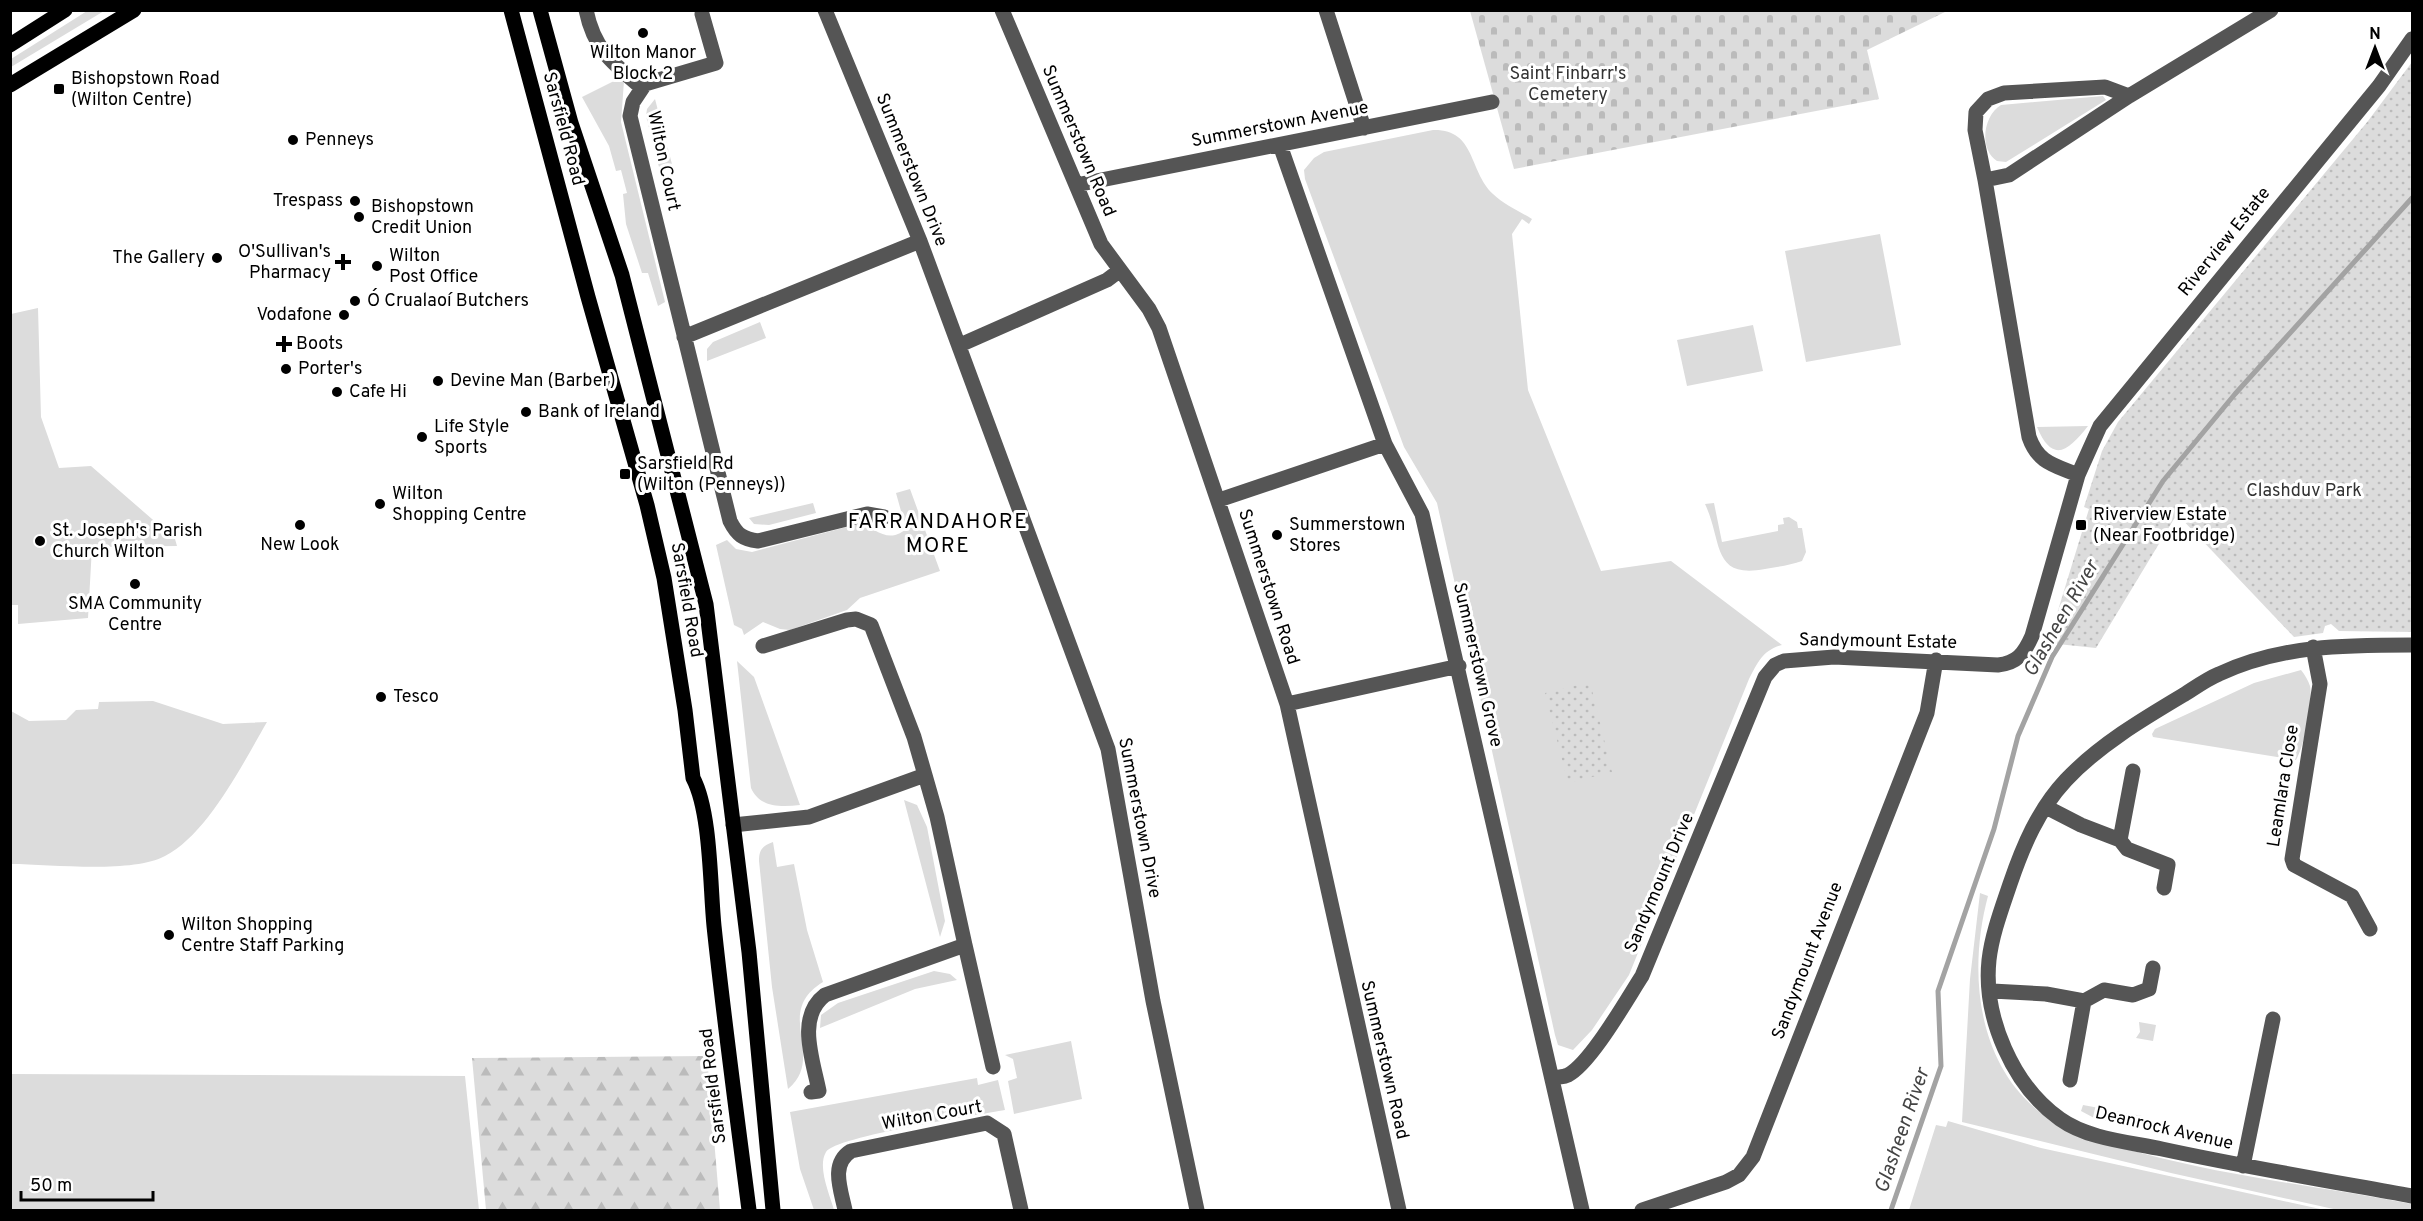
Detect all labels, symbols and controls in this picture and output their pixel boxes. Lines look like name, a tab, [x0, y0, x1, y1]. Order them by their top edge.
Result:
north arrow	[2345, 18, 2405, 78]
text: N	[2369, 25, 2381, 45]
marker: Wilton Manor Block 2	[636, 26, 650, 40]
place label: Wilton Manor Block 2	[590, 42, 696, 86]
street label: Summerstown Road	[1036, 62, 1120, 220]
park label: Saint Finbarr's Cemetery	[1510, 63, 1626, 107]
place label: Bishopstown Road (Wilton Centre)	[71, 68, 220, 112]
street label: Sarsfield Road	[537, 70, 589, 188]
marker: Bishopstown Road (Wilton Centre)	[52, 82, 66, 96]
street label: Summerstown Drive	[870, 90, 952, 250]
street label: Summerstown Avenue	[1189, 97, 1371, 153]
street label: Wilton Court	[641, 109, 685, 213]
place label: Penneys	[305, 129, 374, 152]
marker: Penneys	[286, 133, 300, 147]
street label: Riverview Estate	[2174, 183, 2276, 301]
place label: Trespass	[273, 190, 343, 213]
marker: Trespass	[348, 194, 362, 208]
place label: Bishopstown Credit Union	[371, 196, 474, 240]
marker: Bishopstown Credit Union	[352, 210, 366, 224]
place label: O'Sullivan's Pharmacy	[238, 241, 331, 285]
place label: Wilton Post Office	[389, 245, 478, 289]
place label: The Gallery	[112, 247, 205, 270]
marker: The Gallery	[210, 251, 224, 265]
marker: O'Sullivan's Pharmacy	[336, 255, 350, 269]
marker: Wilton Post Office	[370, 259, 384, 273]
place label: Ó Crualaoí Butchers	[367, 288, 529, 313]
marker: Ó Crualaoí Butchers	[348, 294, 362, 308]
place label: Vodafone	[256, 304, 332, 327]
marker: Vodafone	[337, 308, 351, 322]
place label: Boots	[296, 333, 343, 356]
marker: Boots	[277, 337, 291, 351]
place label: Porter's	[298, 358, 362, 381]
marker: Porter's	[279, 362, 293, 376]
place label: Devine Man (Barber)	[450, 370, 616, 393]
marker: Devine Man (Barber)	[431, 374, 445, 388]
place label: Cafe Hi	[349, 381, 407, 404]
marker: Cafe Hi	[330, 385, 344, 399]
place label: Bank of Ireland	[538, 401, 660, 424]
marker: Bank of Ireland	[519, 405, 533, 419]
place label: Life Style Sports	[434, 416, 509, 460]
marker: Life Style Sports	[415, 430, 429, 444]
place label: Sarsfield Rd (Wilton (Penneys))	[637, 453, 786, 497]
marker: Sarsfield Rd (Wilton (Penneys))	[618, 467, 632, 481]
park label: Clashduv Park	[2246, 480, 2362, 503]
place label: Wilton Shopping Centre	[392, 483, 527, 527]
marker: Wilton Shopping Centre	[373, 497, 387, 511]
place label: Riverview Estate (Near Footbridge)	[2093, 504, 2235, 548]
street label: Summerstown Road	[1232, 506, 1304, 668]
district label: FARRANDAHORE MORE	[848, 509, 1028, 560]
place label: Summerstown Stores	[1289, 514, 1405, 558]
marker: New Look	[293, 518, 307, 532]
marker: Riverview Estate (Near Footbridge)	[2074, 518, 2088, 532]
place label: St. Joseph's Parish Church Wilton	[52, 520, 203, 564]
marker: Summerstown Stores	[1270, 528, 1284, 542]
marker: St. Joseph's Parish Church Wilton	[33, 534, 47, 548]
place label: New Look	[260, 534, 340, 557]
street label: Sarsfield Road	[665, 541, 707, 659]
water label: Glasheen River	[2018, 555, 2107, 682]
marker: SMA Community Centre	[128, 577, 142, 591]
street label: Summerstown Grove	[1447, 580, 1507, 750]
place label: SMA Community Centre	[68, 593, 202, 637]
street label: Sandymount Estate	[1799, 629, 1957, 655]
place label: Tesco	[393, 686, 439, 709]
marker: Tesco	[374, 690, 388, 704]
street label: Leamlara Close	[2263, 723, 2305, 849]
street label: Summerstown Drive	[1112, 736, 1166, 900]
street label: Sandymount Drive	[1620, 809, 1700, 957]
street label: Sandymount Avenue	[1767, 879, 1849, 1043]
place label: Wilton Shopping Centre Staff Parking	[181, 914, 344, 958]
marker: Wilton Shopping Centre Staff Parking	[162, 928, 176, 942]
street label: Summerstown Road	[1355, 978, 1413, 1142]
street label: Sarsfield Road	[695, 1027, 733, 1145]
water label: Glasheen River	[1870, 1064, 1937, 1197]
street label: Wilton Court	[880, 1096, 984, 1136]
street label: Deanrock Avenue	[2093, 1102, 2235, 1156]
scale bar	[21, 1164, 153, 1202]
text: 50 m	[30, 1175, 72, 1198]

